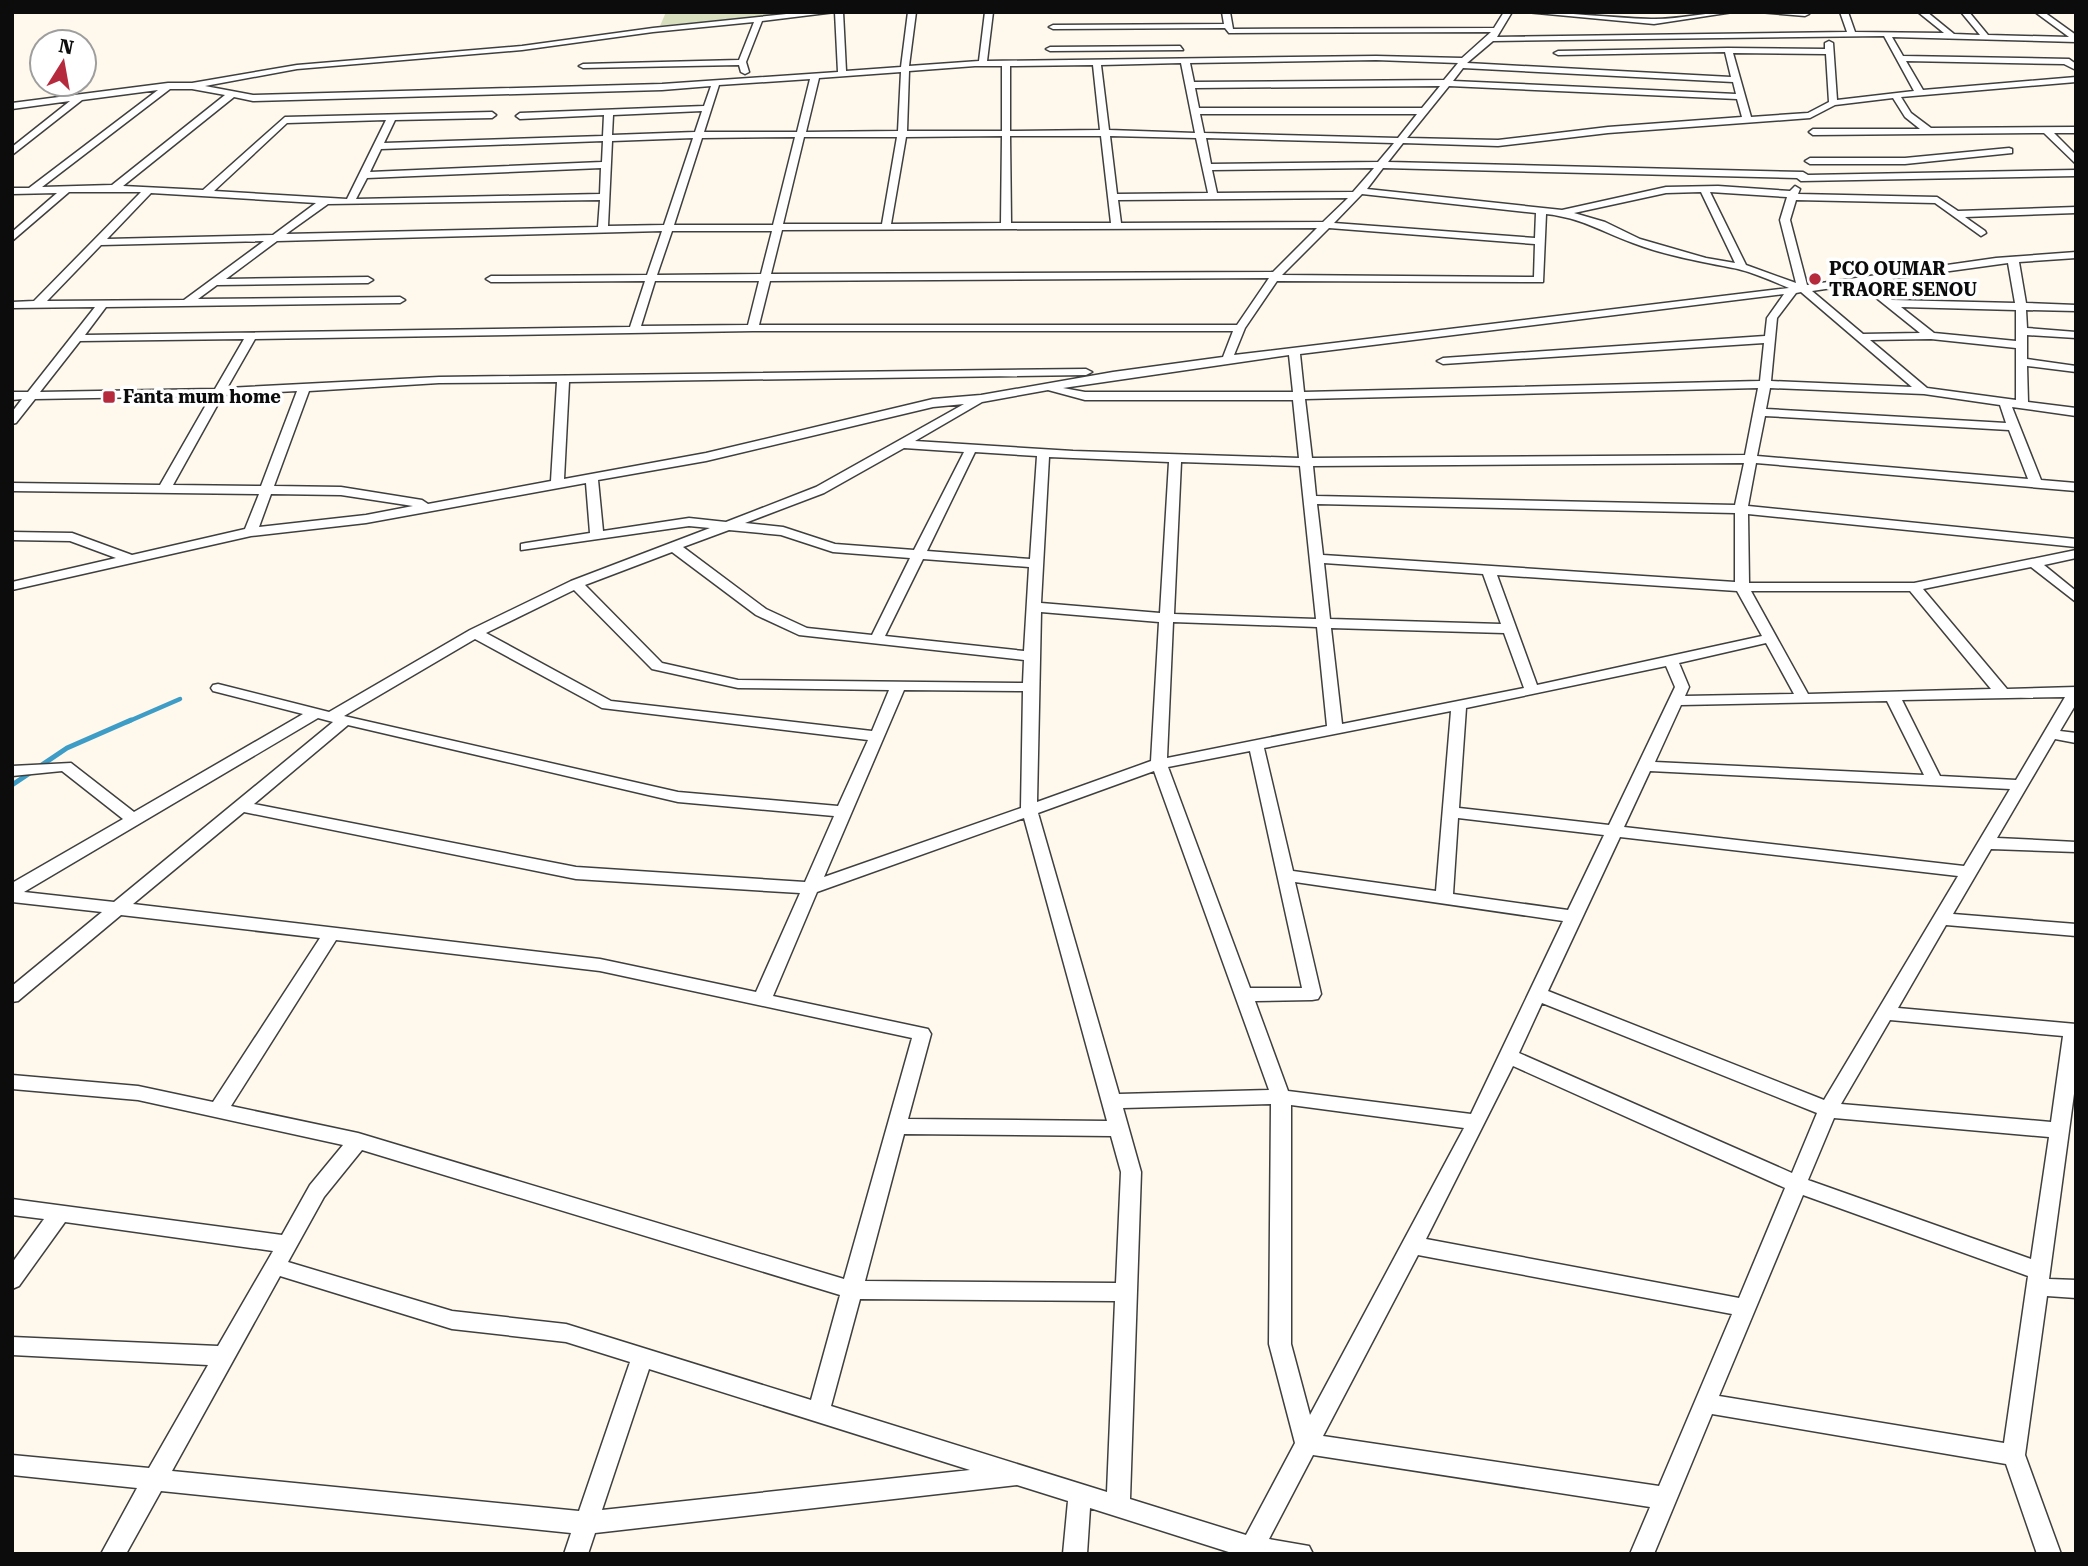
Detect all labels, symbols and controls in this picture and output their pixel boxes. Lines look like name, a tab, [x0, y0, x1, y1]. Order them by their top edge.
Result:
north arrow	[28, 28, 98, 98]
text: N	[57, 34, 76, 60]
place label: PCO OUMAR TRAORE SENOU	[1829, 258, 1977, 300]
marker: PCO OUMAR TRAORE SENOU	[1807, 271, 1823, 287]
place label: Fanta mum home	[123, 386, 281, 407]
marker: Fanta mum home	[101, 389, 117, 405]

